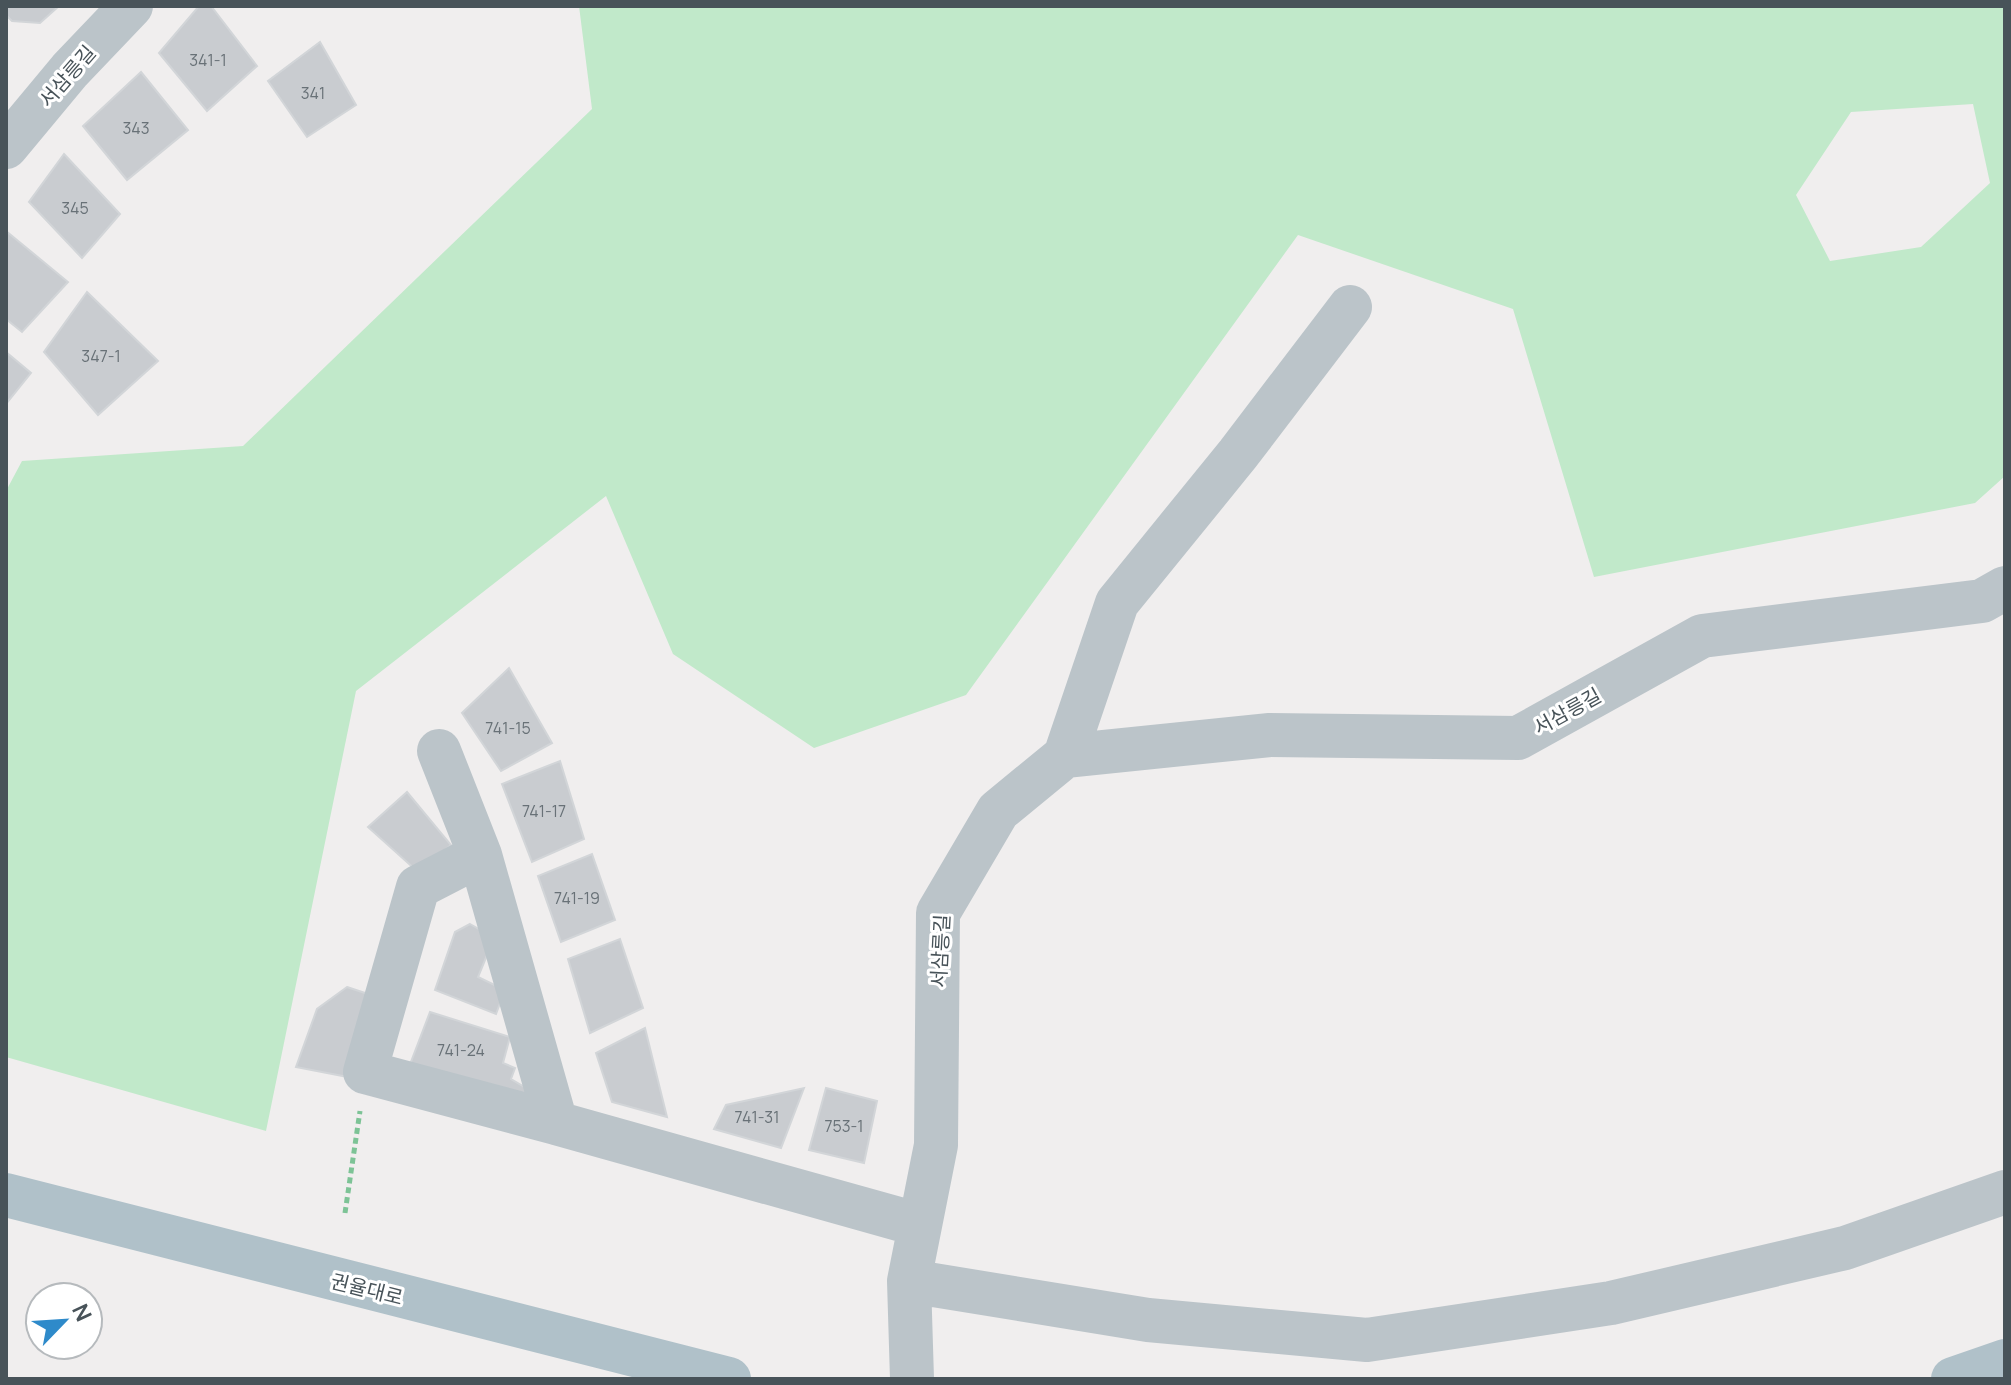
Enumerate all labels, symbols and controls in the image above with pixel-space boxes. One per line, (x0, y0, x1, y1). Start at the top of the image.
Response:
street label: 서삼릉길 (33, 39, 101, 113)
house number: 341-1 (189, 49, 227, 71)
house number: 341 (301, 82, 325, 104)
house number: 343 (122, 117, 150, 139)
house number: 345 (61, 197, 89, 219)
house number: 347-1 (81, 345, 121, 367)
street label: 서삼릉길 (1528, 681, 1606, 741)
house number: 741-15 (485, 717, 531, 739)
house number: 741-17 (522, 800, 566, 822)
house number: 741-19 (554, 887, 600, 909)
street label: 서삼릉길 (925, 914, 955, 988)
house number: 741-24 (437, 1039, 485, 1061)
house number: 741-31 (735, 1106, 779, 1128)
house number: 753-1 (824, 1115, 864, 1137)
street label: 권율대로 (328, 1267, 406, 1311)
north arrow (24, 1281, 104, 1361)
text: N (65, 1299, 99, 1326)

